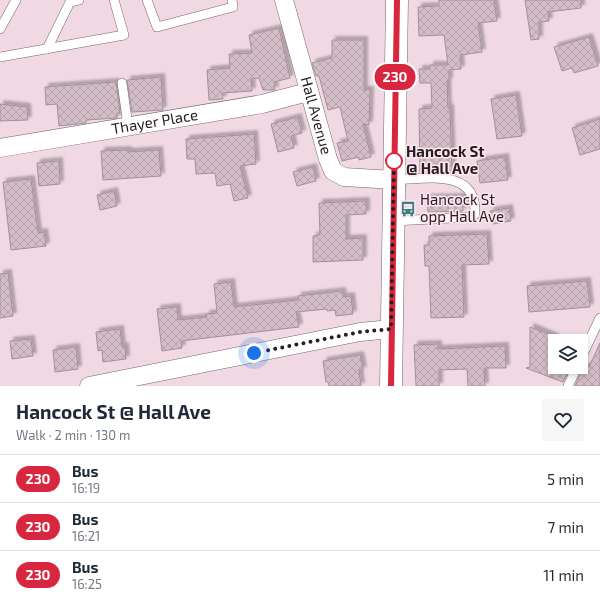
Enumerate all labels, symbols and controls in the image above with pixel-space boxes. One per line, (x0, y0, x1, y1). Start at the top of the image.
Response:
line badge: 230 (372, 64, 418, 90)
text: 230 (383, 68, 407, 85)
street label: Hall Avenue (298, 74, 336, 156)
street label: Thayer Place (110, 105, 199, 137)
place label: Hancock St @ Hall Ave (406, 142, 484, 177)
marker: Hancock St @ Hall Ave (385, 152, 403, 170)
place label: Hancock St opp Hall Ave (420, 190, 504, 225)
bus stop icon: Hancock St opp Hall Ave (399, 200, 417, 218)
map controls (548, 334, 588, 374)
button: layers (548, 334, 588, 374)
your location (244, 343, 264, 363)
button: heart (542, 399, 584, 441)
text: Hancock St @ Hall Ave (16, 400, 211, 423)
text: Walk · 2 min · 130 m (16, 427, 130, 443)
text: Bus (72, 462, 98, 480)
text: 230 (26, 470, 50, 487)
text: 5 min (547, 470, 584, 488)
text: 16:19 (72, 480, 100, 496)
text: Bus (72, 510, 98, 528)
text: 230 (26, 518, 50, 535)
text: 7 min (547, 518, 584, 536)
text: 16:21 (72, 528, 100, 544)
text: Bus (72, 558, 98, 576)
text: 230 (26, 566, 50, 583)
text: 11 min (543, 566, 584, 584)
text: 16:25 (72, 576, 102, 592)

